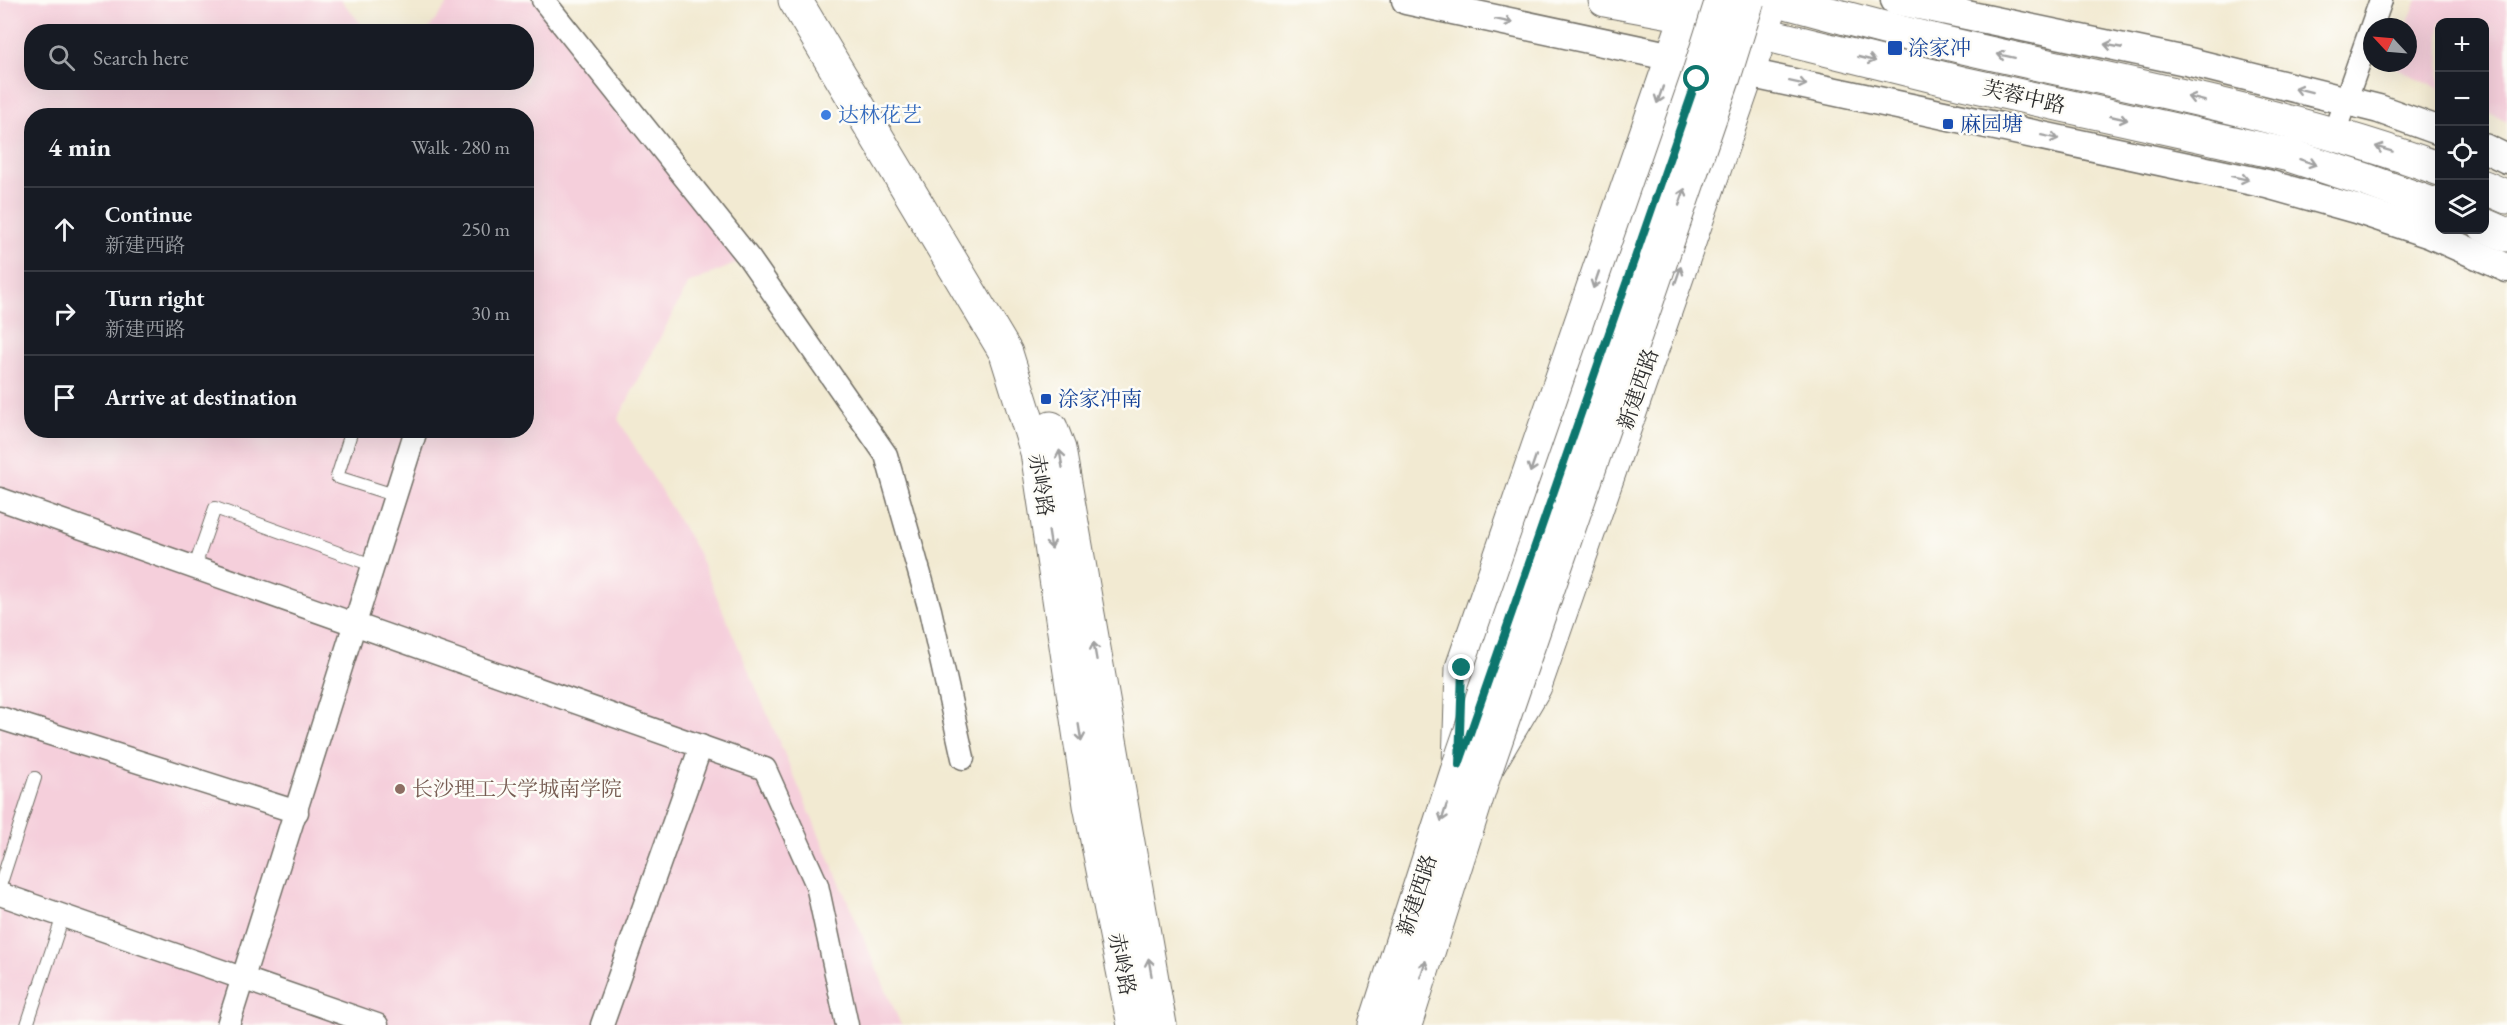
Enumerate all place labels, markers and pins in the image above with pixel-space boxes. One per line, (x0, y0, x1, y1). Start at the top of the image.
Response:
place label: 涂家冲 (1908, 34, 1971, 61)
marker: 涂家冲 (1886, 39, 1904, 57)
place label: 达林花艺 (838, 101, 922, 128)
marker: 达林花艺 (819, 108, 833, 122)
place label: 麻园塘 (1960, 110, 2023, 137)
marker: 麻园塘 (1941, 117, 1955, 131)
place label: 涂家冲南 (1058, 385, 1142, 412)
marker: 涂家冲南 (1039, 392, 1053, 406)
place label: 长沙理工大学城南学院 (412, 775, 622, 802)
marker: 长沙理工大学城南学院 (393, 782, 407, 796)

